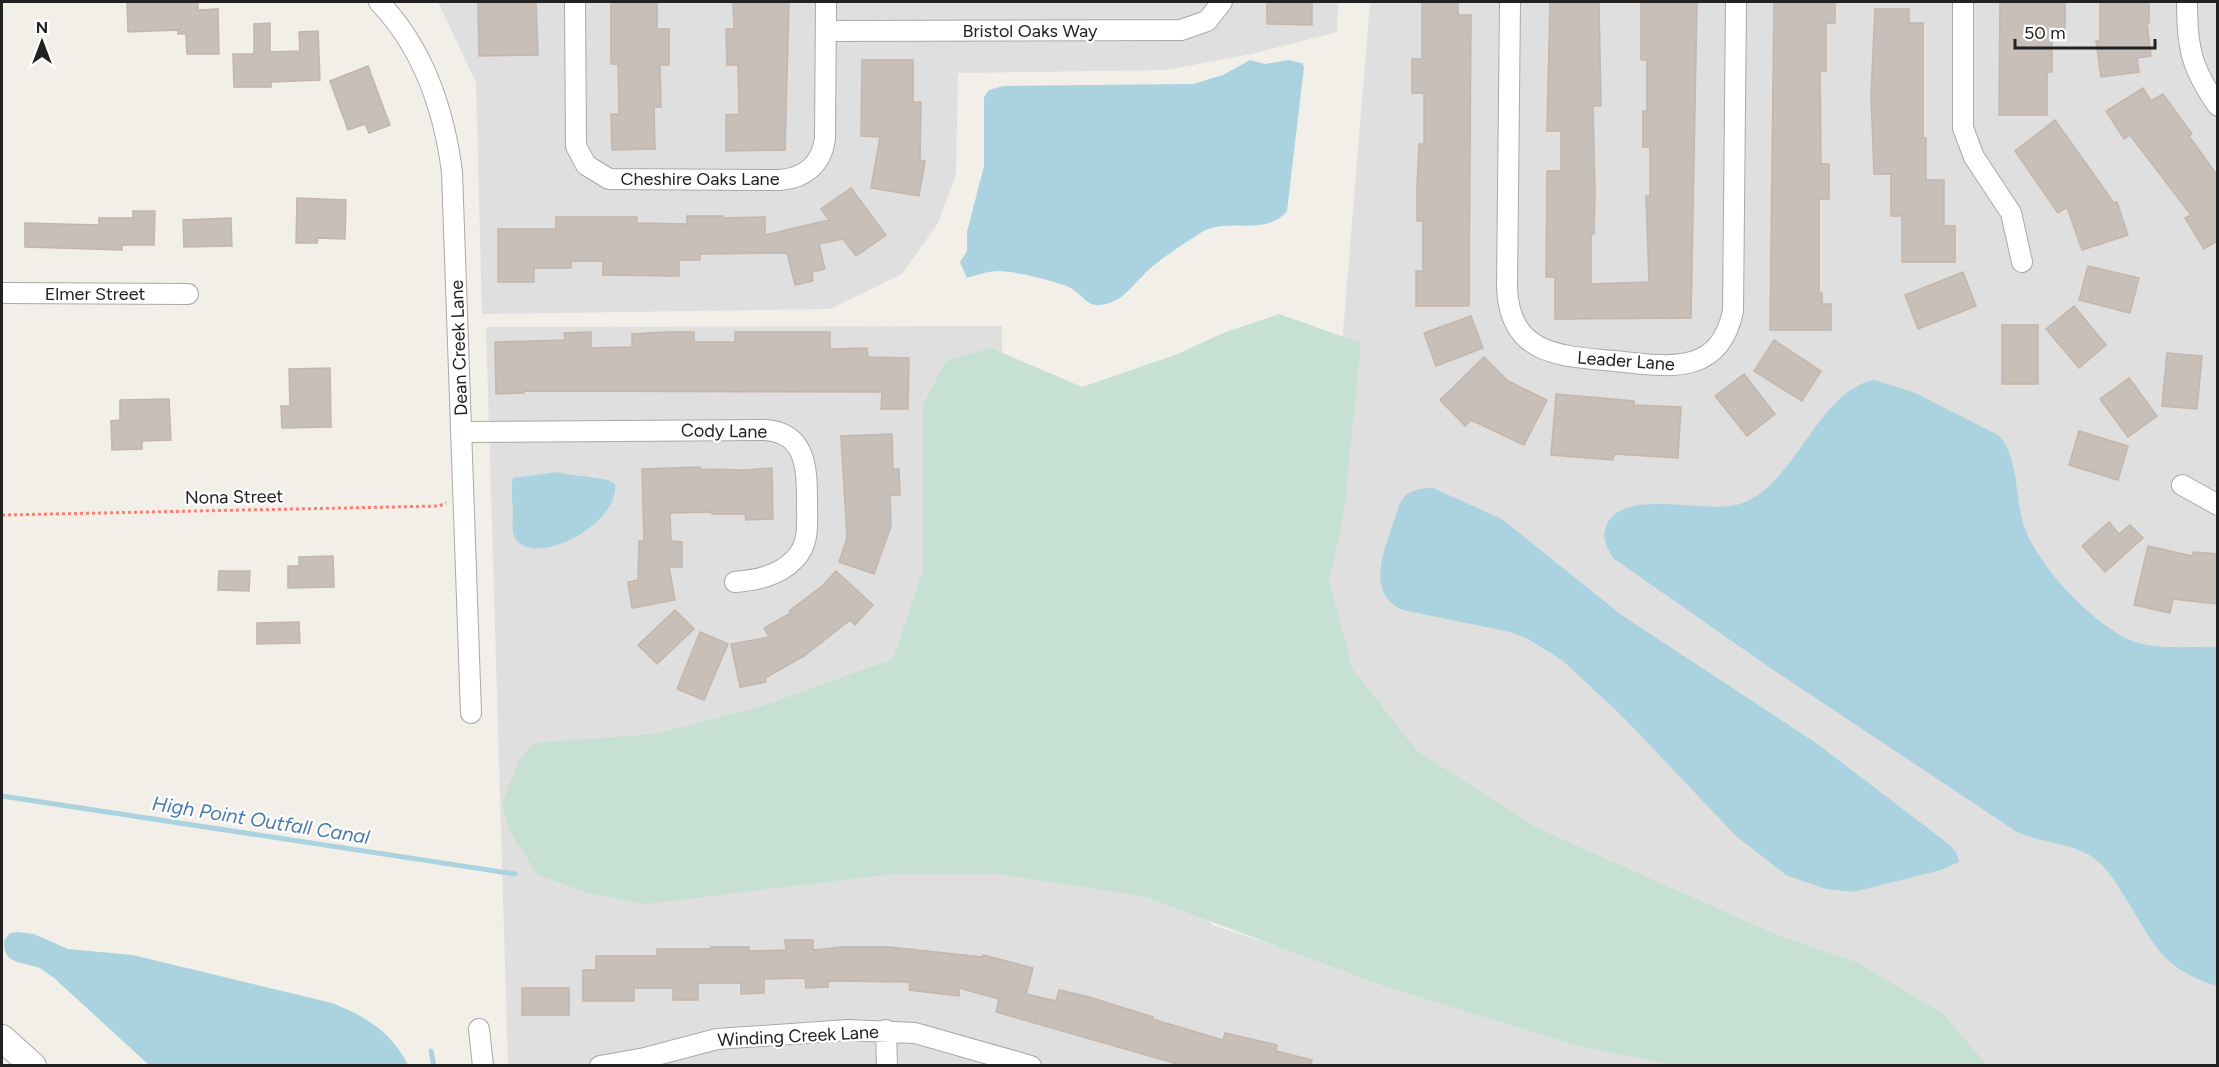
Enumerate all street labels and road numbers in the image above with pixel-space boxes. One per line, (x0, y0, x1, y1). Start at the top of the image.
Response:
street label: Bristol Oaks Way (962, 20, 1098, 42)
street label: Cheshire Oaks Lane (621, 168, 780, 190)
street label: Dean Creek Lane (446, 279, 472, 416)
street label: Elmer Street (45, 283, 146, 305)
street label: Leader Lane (1577, 347, 1676, 375)
street label: Cody Lane (681, 419, 768, 443)
street label: Nona Street (185, 485, 284, 509)
street label: Winding Creek Lane (717, 1021, 879, 1051)

